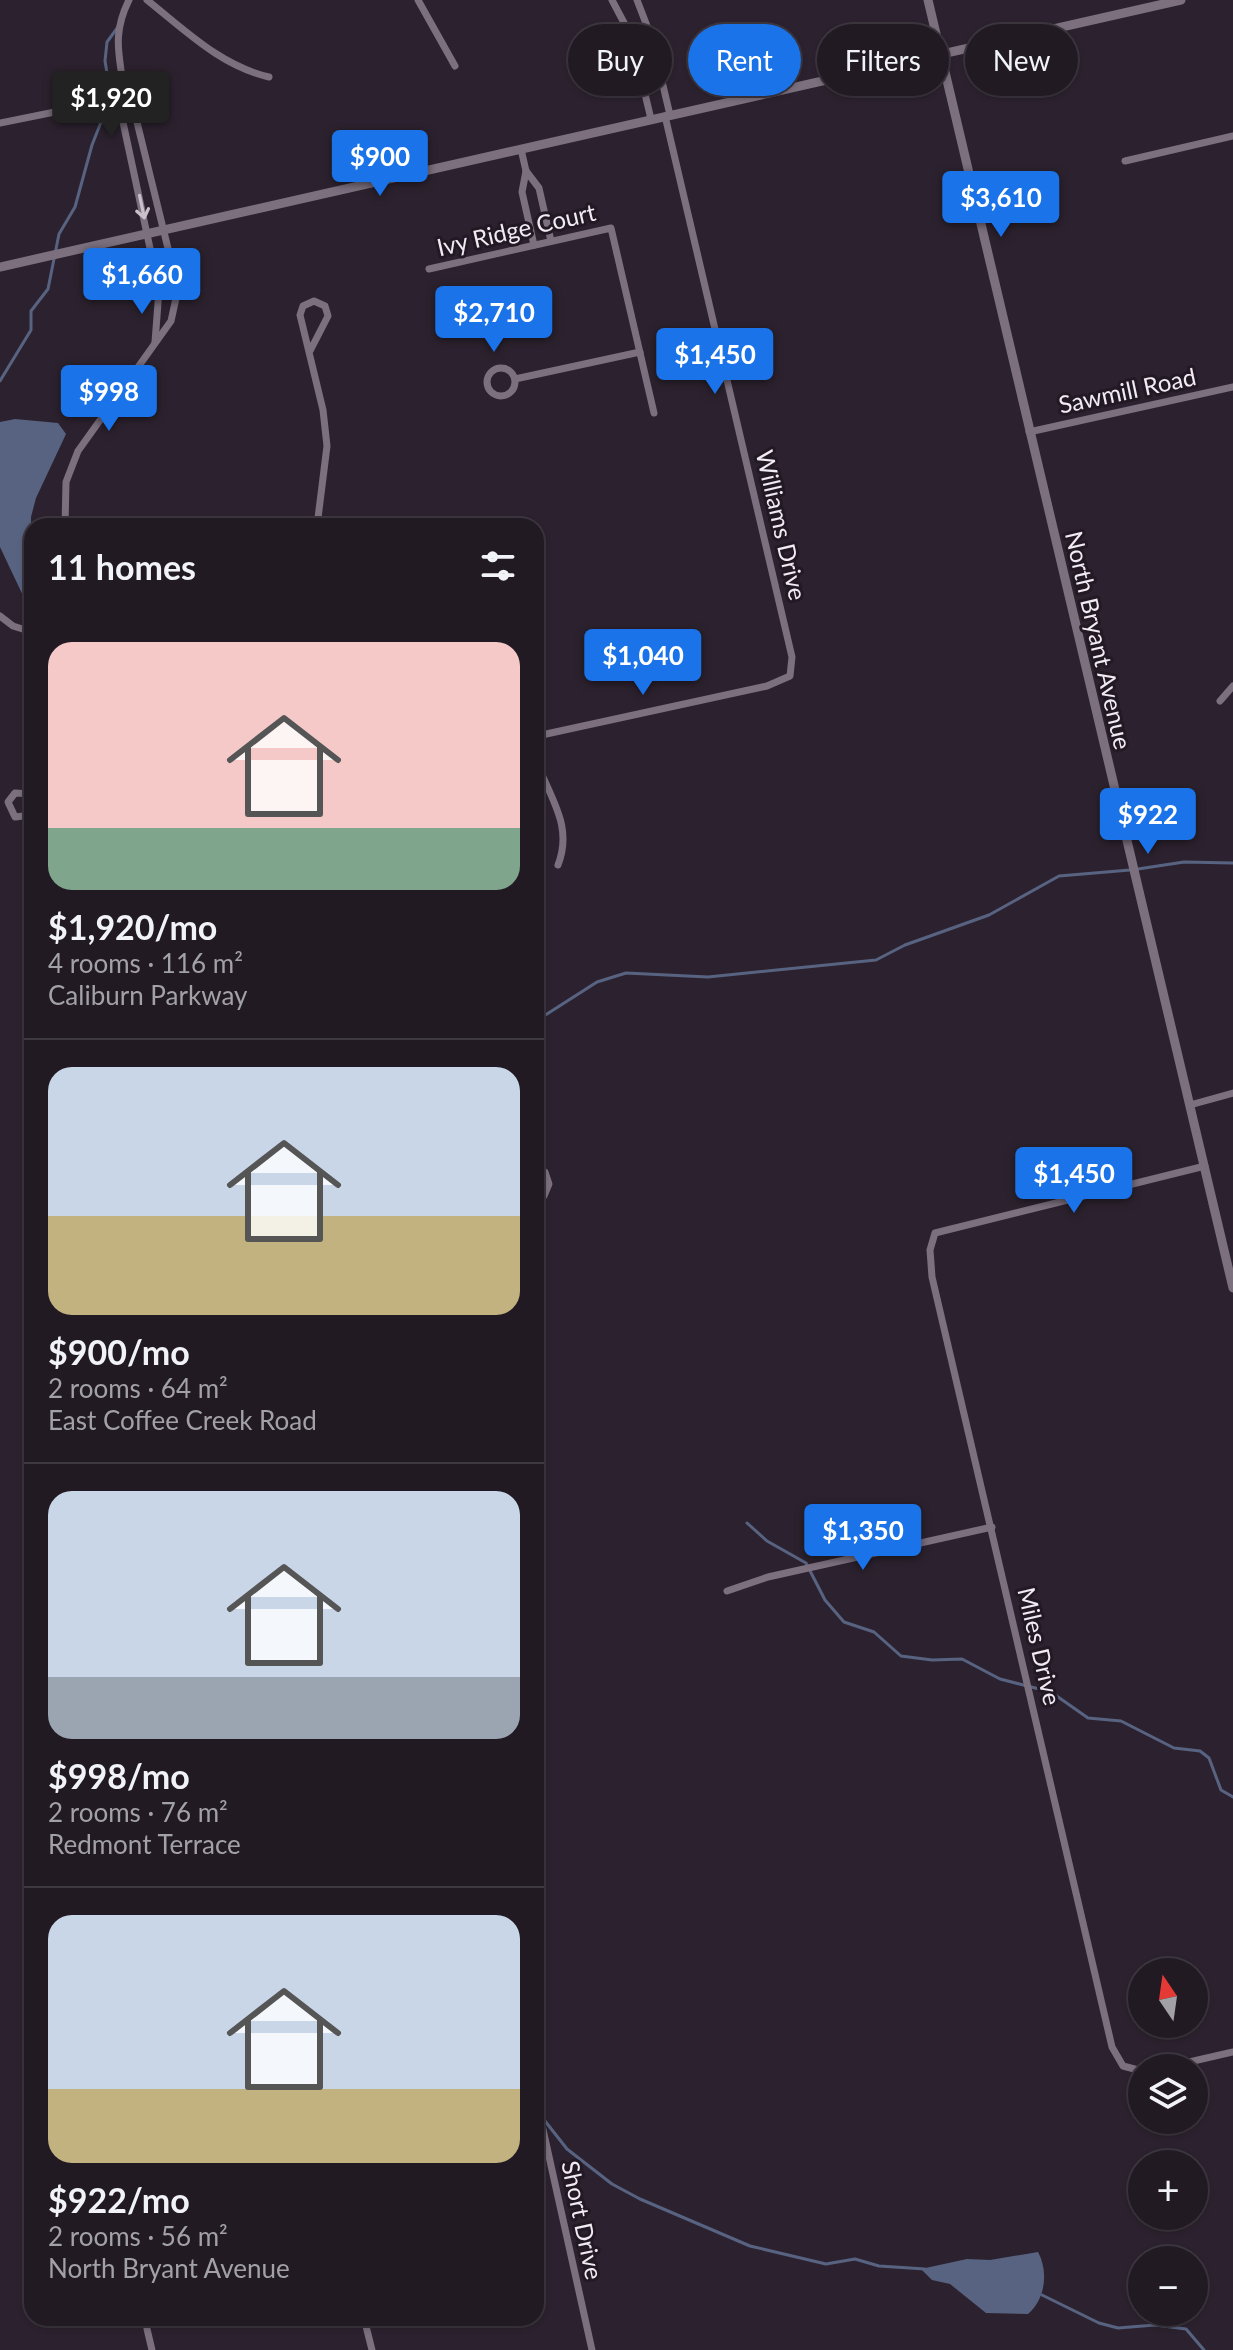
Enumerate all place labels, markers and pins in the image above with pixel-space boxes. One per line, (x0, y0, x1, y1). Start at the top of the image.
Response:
pin: $1,920 (46, 71, 176, 139)
pin: $900 (333, 130, 427, 198)
pin: $3,610 (936, 171, 1066, 239)
pin: $1,660 (77, 248, 207, 316)
pin: $2,710 (429, 286, 559, 354)
pin: $1,450 (650, 328, 780, 396)
pin: $998 (62, 365, 156, 433)
pin: $1,040 (578, 629, 708, 697)
pin: $922 (1101, 788, 1195, 856)
pin: $1,450 (1009, 1147, 1139, 1215)
pin: $1,350 (798, 1504, 928, 1572)

